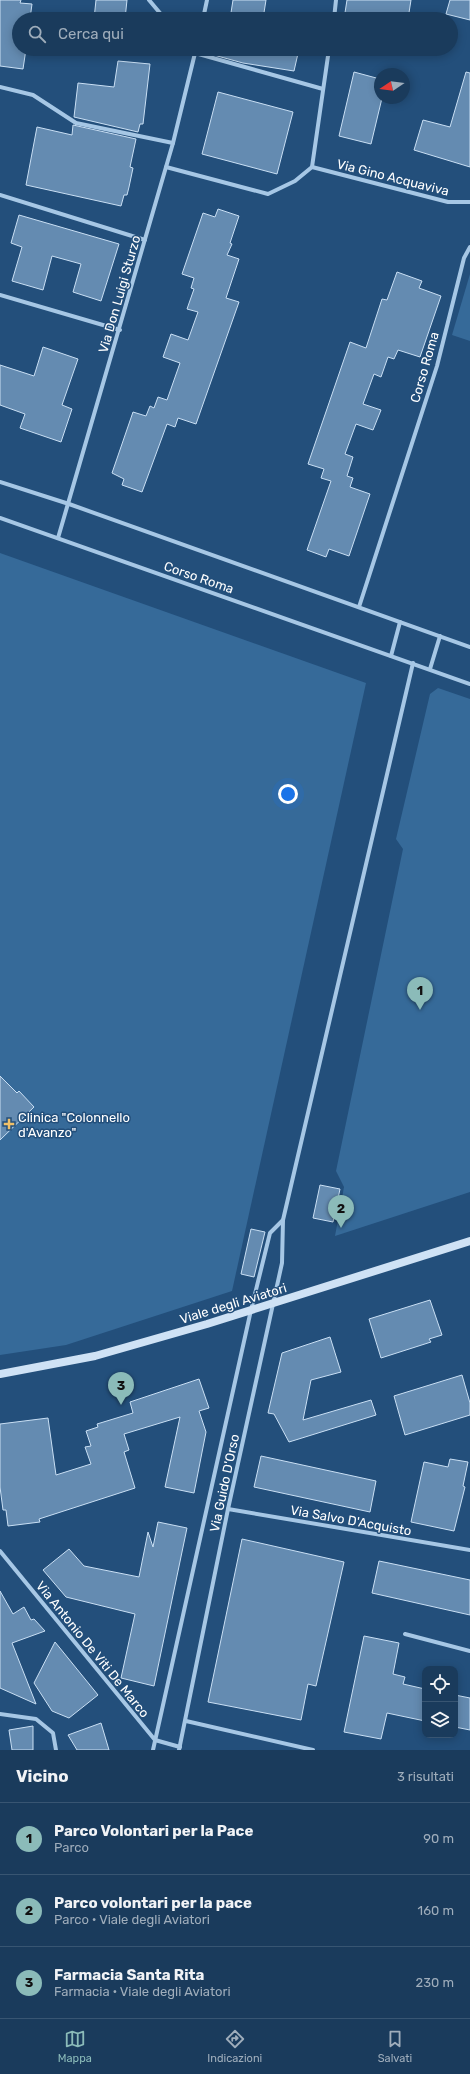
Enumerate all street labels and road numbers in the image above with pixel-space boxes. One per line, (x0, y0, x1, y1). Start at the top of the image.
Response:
street label: Via Gino Acquaviva (335, 156, 451, 199)
street label: Via Don Luigi Sturzo (96, 234, 144, 355)
street label: Corso Roma (407, 330, 442, 404)
street label: Corso Roma (162, 559, 236, 596)
street label: Viale degli Aviatori (178, 1280, 289, 1328)
street label: Via Guido D'Orso (207, 1433, 242, 1533)
street label: Via Salvo D'Acquisto (289, 1502, 413, 1539)
street label: Via Antonio De Viti De Marco (33, 1578, 152, 1720)

